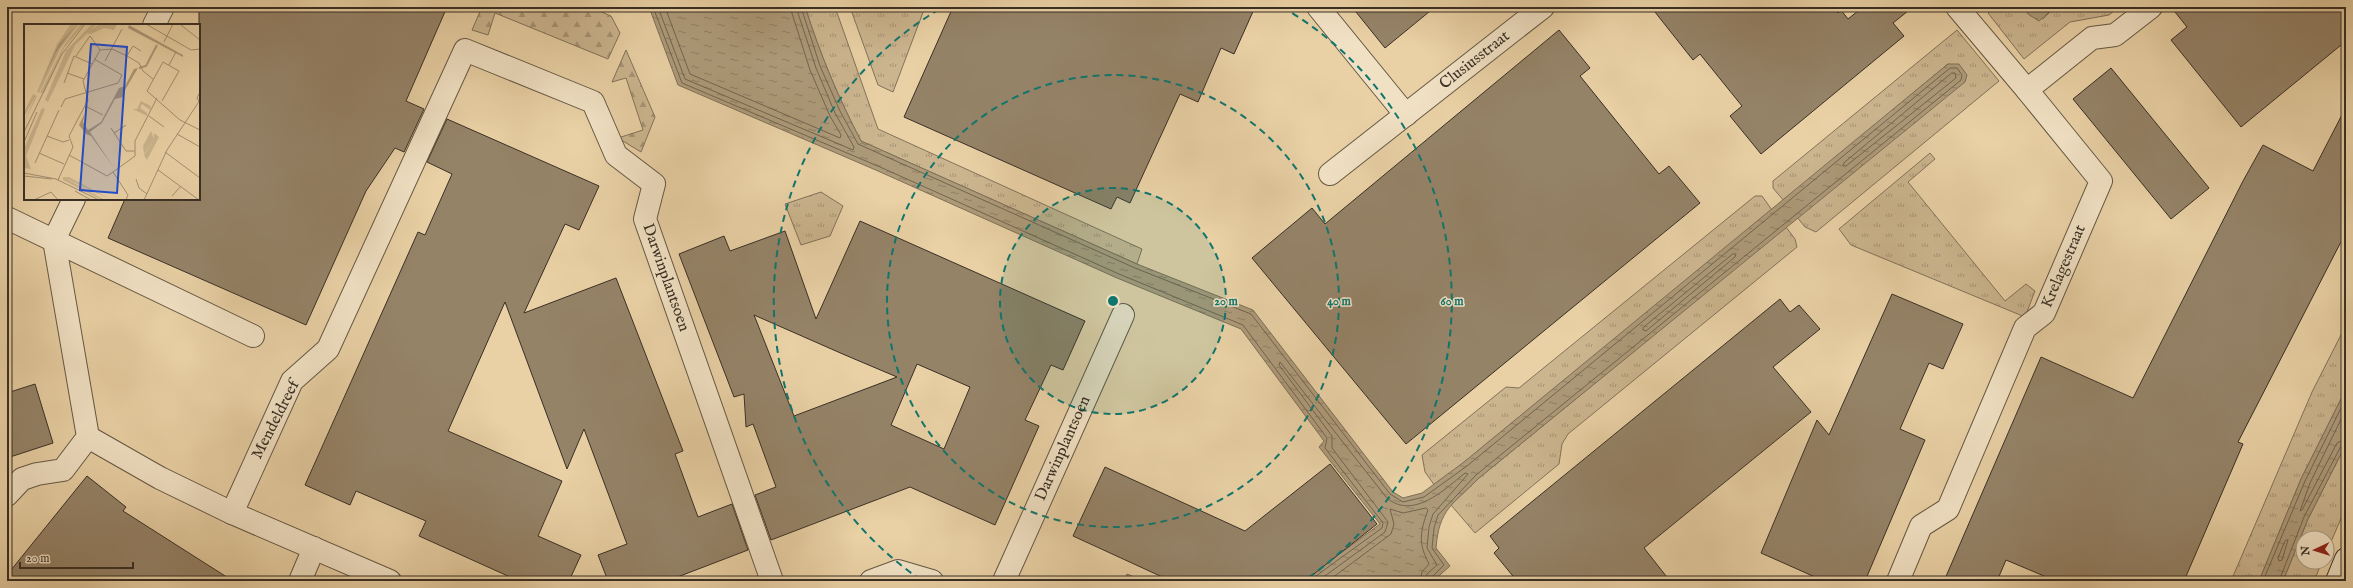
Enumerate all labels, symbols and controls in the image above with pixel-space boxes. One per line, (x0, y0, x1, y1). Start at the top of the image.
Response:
inset map (24, 24, 200, 200)
street label: Clusiusstraat (1436, 26, 1514, 94)
street label: Darwinplantsoen (637, 221, 694, 335)
street label: Krelagestraat (2037, 222, 2091, 311)
centre of rings (1106, 294, 1120, 308)
text: 20 m (1214, 294, 1238, 309)
text: 40 m (1327, 294, 1352, 309)
text: 60 m (1441, 294, 1464, 309)
street label: Mendeldreef (248, 374, 306, 463)
street label: Darwinplantsoen (1031, 393, 1096, 504)
north arrow (2295, 530, 2335, 570)
scale bar (20, 544, 133, 570)
text: N (2299, 545, 2313, 557)
text: 20 m (26, 551, 49, 566)

